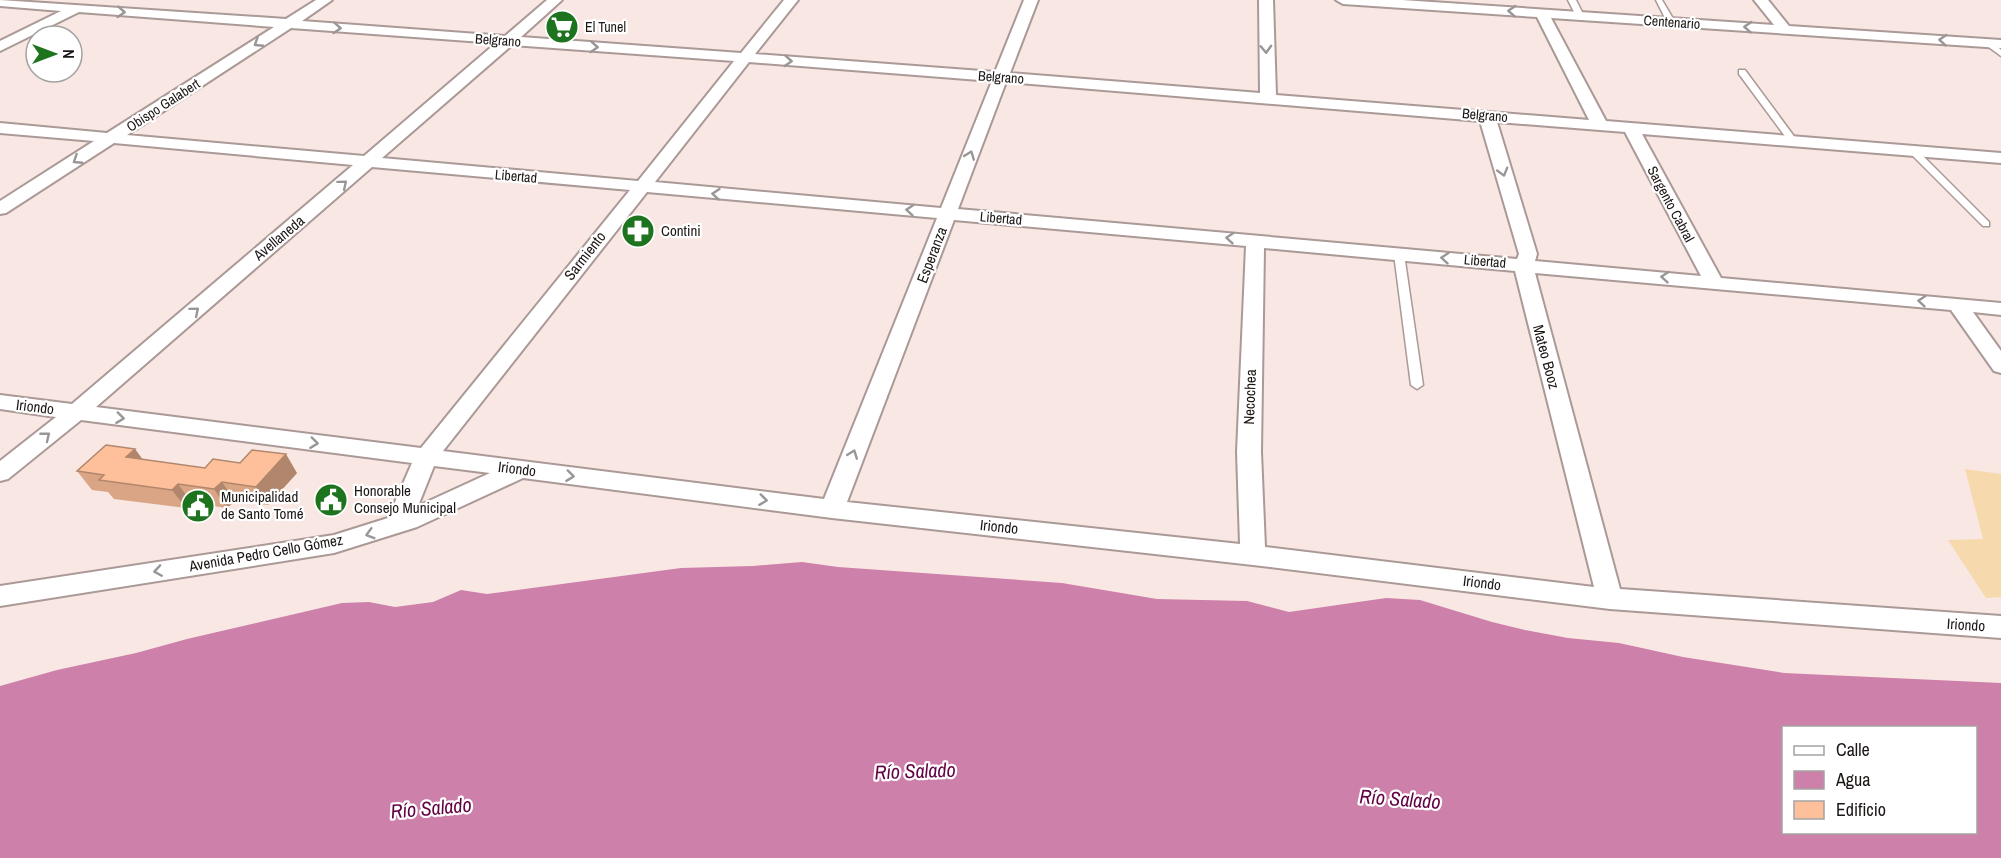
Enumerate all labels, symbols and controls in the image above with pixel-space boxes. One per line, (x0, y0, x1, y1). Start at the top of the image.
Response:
one-way arrow (117, 5, 126, 18)
one-way arrow (1507, 5, 1516, 18)
supermarket icon: El Tunel (544, 9, 580, 45)
street label: Centenario (1643, 11, 1701, 33)
place label: El Tunel (585, 18, 626, 36)
one-way arrow (332, 21, 341, 34)
one-way arrow (1744, 21, 1753, 34)
north arrow (24, 24, 84, 84)
street label: Belgrano (474, 29, 522, 51)
one-way arrow (1938, 34, 1947, 47)
one-way arrow (254, 36, 265, 47)
one-way arrow (589, 40, 598, 53)
one-way arrow (1260, 44, 1273, 53)
text: N (58, 49, 80, 59)
one-way arrow (784, 54, 793, 67)
street label: Belgrano (977, 66, 1025, 88)
street label: Obispo Galabert (123, 75, 203, 135)
street label: Belgrano (1461, 104, 1509, 126)
one-way arrow (963, 151, 976, 161)
one-way arrow (72, 153, 83, 164)
street label: Sargento Cabral (1643, 163, 1699, 245)
street label: Libertad (494, 165, 538, 187)
one-way arrow (1496, 167, 1509, 177)
one-way arrow (336, 180, 347, 191)
one-way arrow (711, 187, 720, 200)
one-way arrow (905, 204, 914, 217)
street label: Libertad (979, 207, 1023, 229)
street label: Avellaneda (248, 210, 309, 266)
pharmacy icon: Contini (620, 213, 656, 249)
place label: Contini (661, 220, 701, 241)
street label: Esperanza (911, 223, 952, 286)
street label: Sarmiento (559, 227, 610, 285)
one-way arrow (1225, 232, 1234, 245)
street label: Libertad (1463, 250, 1507, 272)
one-way arrow (1440, 252, 1449, 265)
one-way arrow (1660, 271, 1670, 284)
one-way arrow (1917, 295, 1926, 308)
one-way arrow (188, 307, 199, 318)
street label: Mateo Booz (1528, 322, 1565, 391)
street label: Necochea (1238, 369, 1261, 425)
street label: Iriondo (15, 394, 56, 419)
one-way arrow (116, 411, 125, 423)
one-way arrow (39, 433, 50, 444)
one-way arrow (309, 436, 318, 449)
one-way arrow (846, 450, 858, 461)
street label: Iriondo (497, 456, 538, 481)
one-way arrow (565, 469, 574, 481)
place label: Honorable Consejo Municipal (354, 480, 456, 518)
public building icon: Honorable Consejo Municipal (313, 482, 349, 518)
place label: Municipalidad de Santo Tomé (221, 486, 304, 524)
public building icon: Municipalidad de Santo Tomé (180, 488, 216, 524)
one-way arrow (759, 493, 768, 506)
street label: Iriondo (979, 514, 1019, 539)
one-way arrow (365, 527, 376, 539)
street label: Avenida Pedro Cello Gómez (186, 529, 344, 577)
one-way arrow (153, 565, 162, 577)
street label: Iriondo (1462, 570, 1503, 595)
street label: Iriondo (1946, 613, 1986, 636)
legend (1782, 726, 1977, 834)
text: Calle (1836, 737, 1870, 762)
water label: Río Salado (874, 756, 956, 785)
text: Agua (1835, 767, 1870, 792)
water label: Río Salado (1359, 782, 1441, 815)
water label: Río Salado (389, 791, 473, 824)
text: Edificio (1836, 797, 1886, 822)

